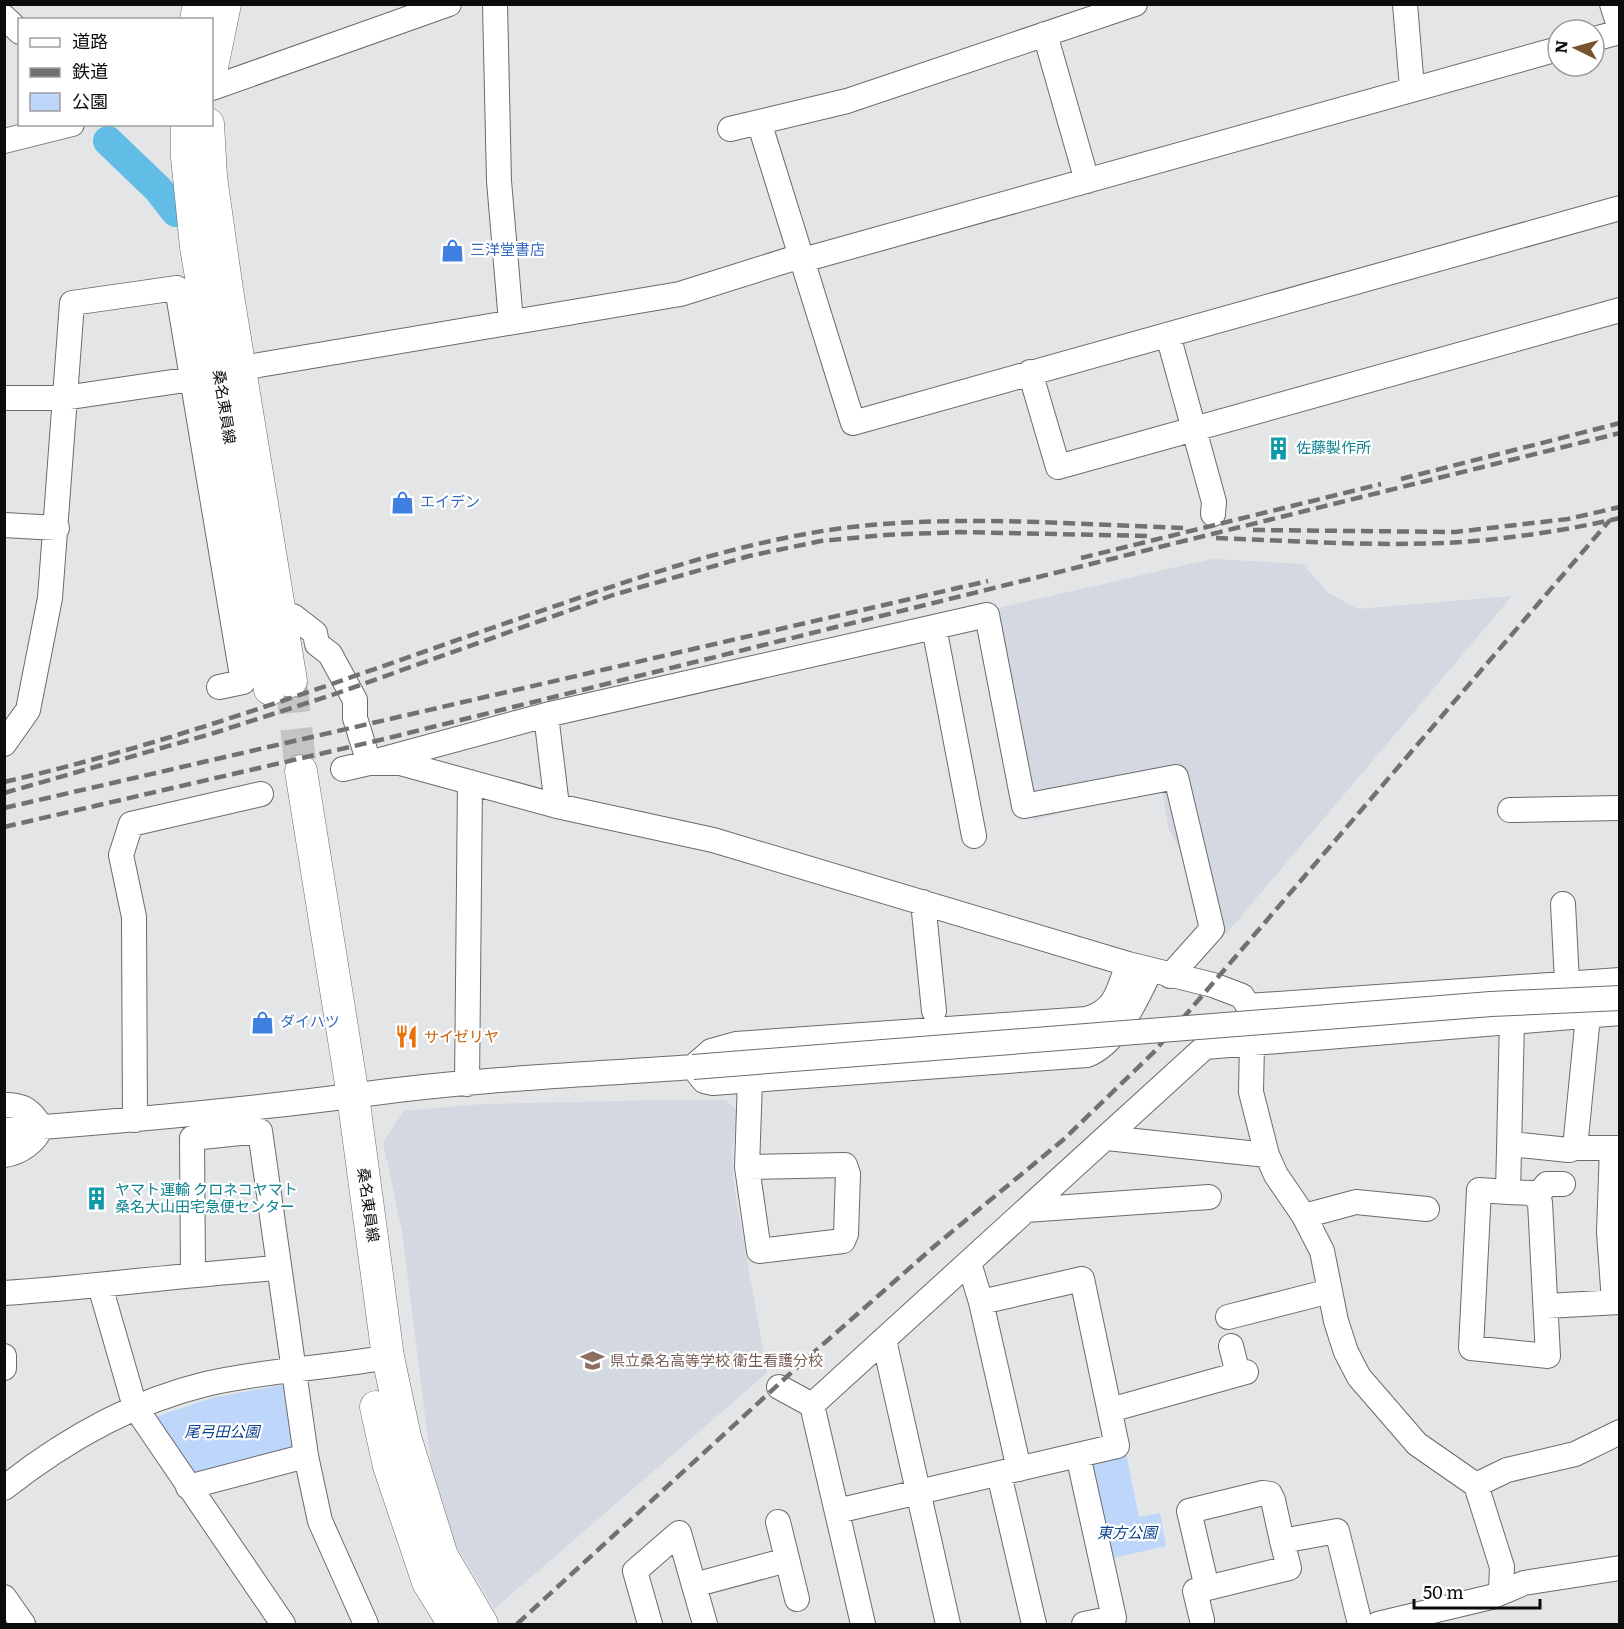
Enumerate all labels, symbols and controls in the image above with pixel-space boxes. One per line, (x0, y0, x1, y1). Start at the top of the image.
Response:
legend (18, 18, 213, 126)
north arrow (1546, 18, 1606, 78)
text: 道路 (72, 27, 108, 54)
text: N (1548, 39, 1573, 54)
text: 鉄道 (72, 57, 108, 84)
text: 公園 (72, 87, 108, 114)
shop icon: 三洋堂書店 (439, 237, 465, 263)
place label: 三洋堂書店 (470, 237, 545, 260)
street label: 桑名東員線 (208, 368, 243, 446)
building icon: 佐藤製作所 (1265, 435, 1291, 461)
place label: 佐藤製作所 (1296, 435, 1371, 458)
shop icon: エイデン (389, 489, 415, 515)
place label: エイデン (420, 489, 480, 512)
shop icon: ダイハツ (249, 1009, 275, 1035)
place label: ダイハツ (280, 1009, 340, 1032)
restaurant icon: サイゼリヤ (393, 1024, 419, 1050)
place label: サイゼリヤ (424, 1024, 499, 1047)
street label: 桑名東員線 (353, 1166, 386, 1244)
place label: ヤマト運輸 クロネコヤマト 桑名大山田宅急便センター (115, 1177, 298, 1217)
building icon: ヤマト運輸 クロネコヤマト 桑名大山田宅急便センター (84, 1186, 110, 1212)
school or university icon: 県立桑名高等学校 衛生看護分校 (579, 1348, 605, 1374)
place label: 県立桑名高等学校 衛生看護分校 (610, 1348, 823, 1371)
park label: 尾弓田公園 (184, 1419, 261, 1442)
park label: 東方公園 (1097, 1520, 1159, 1543)
scale bar (1414, 1572, 1540, 1610)
text: 50 m (1423, 1578, 1464, 1605)

